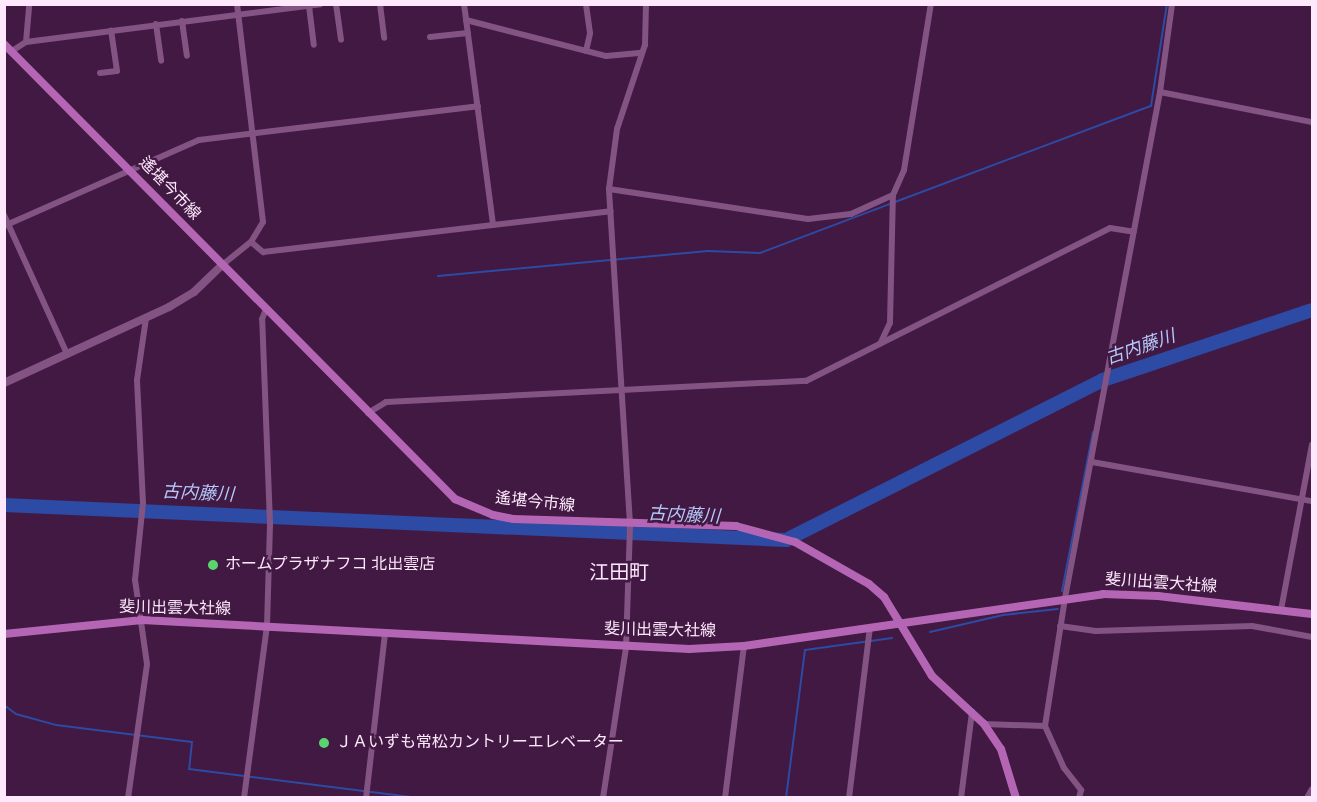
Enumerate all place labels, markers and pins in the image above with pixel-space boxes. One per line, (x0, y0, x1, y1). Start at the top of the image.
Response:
place label: ホームプラザナフコ 北出雲店 (225, 555, 437, 575)
marker: ホームプラザナフコ 北出雲店 (206, 558, 220, 572)
place label: ＪＡいずも常松カントリーエレベーター (336, 733, 624, 753)
marker: ＪＡいずも常松カントリーエレベーター (317, 736, 331, 750)

